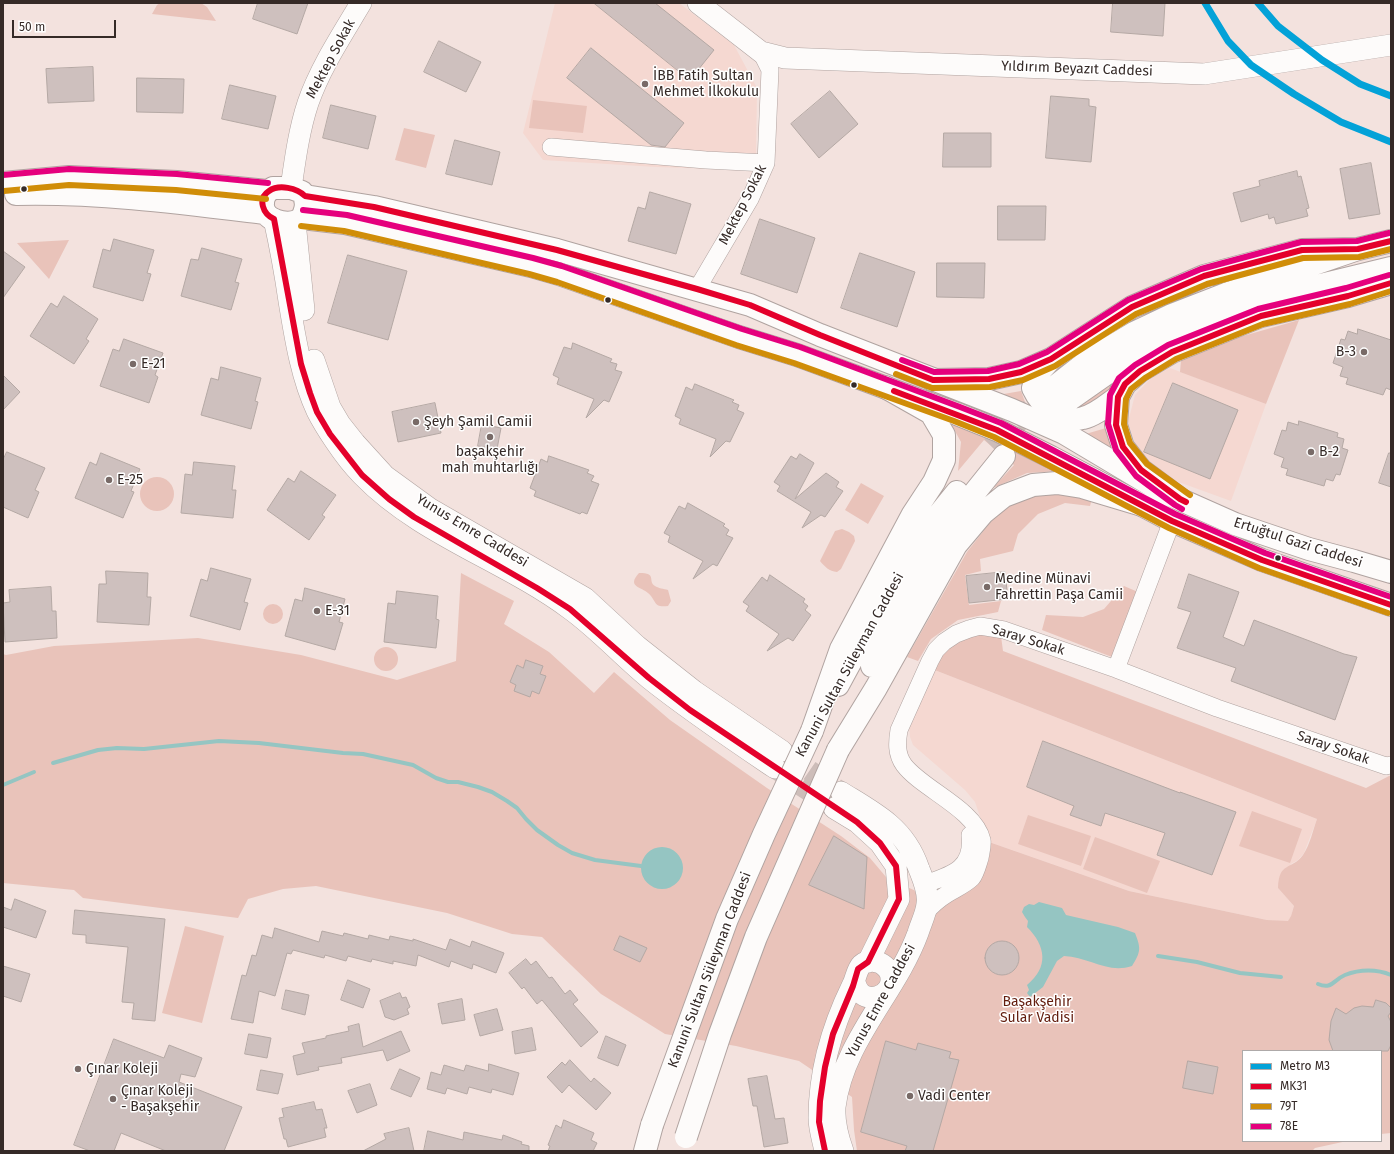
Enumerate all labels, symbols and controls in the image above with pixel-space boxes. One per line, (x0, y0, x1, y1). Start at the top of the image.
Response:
scale bar (14, 12, 118, 38)
street label: Mektep Sokak (303, 16, 359, 102)
text: 50 m (19, 20, 45, 34)
street label: Yıldırım Beyazıt Caddesi (1001, 58, 1153, 80)
place label: İBB Fatih Sultan Mehmet İlkokulu (653, 68, 759, 100)
marker: İBB Fatih Sultan Mehmet İlkokulu (640, 79, 650, 89)
street label: Mektep Sokak (716, 162, 770, 248)
unlabelled marker (19, 184, 29, 194)
unlabelled marker (603, 295, 613, 305)
place label: B-3 (1336, 344, 1356, 360)
marker: B-3 (1359, 347, 1369, 357)
place label: E-21 (141, 356, 166, 372)
marker: E-21 (128, 359, 138, 369)
unlabelled marker (849, 380, 859, 390)
place label: Şeyh Şamil Camii (424, 414, 532, 430)
marker: Şeyh Şamil Camii (411, 417, 421, 427)
marker: başakşehir mah muhtarlığı (485, 432, 495, 442)
place label: başakşehir mah muhtarlığı (441, 444, 539, 476)
place label: B-2 (1319, 444, 1339, 460)
marker: B-2 (1306, 447, 1316, 457)
place label: E-25 (117, 472, 143, 488)
marker: E-25 (104, 475, 114, 485)
street label: Yunus Emre Caddesi (413, 491, 531, 571)
street label: Ertuğtul Gazi Caddesi (1231, 514, 1365, 572)
unlabelled marker (1273, 553, 1283, 563)
street label: Kanuni Sultan Süleyman Caddesi (792, 570, 908, 760)
place label: Medine Münavi Fahrettin Paşa Camii (995, 571, 1123, 604)
marker: Medine Münavi Fahrettin Paşa Camii (982, 582, 992, 592)
place label: E-31 (325, 603, 350, 619)
marker: E-31 (312, 606, 322, 616)
street label: Saray Sokak (989, 621, 1067, 659)
street label: Saray Sokak (1294, 728, 1372, 768)
street label: Kanuni Sultan Süleyman Caddesi (665, 870, 755, 1070)
street label: Yunus Emre Caddesi (843, 941, 919, 1061)
park label: Başakşehir Sular Vadisi (1000, 994, 1074, 1026)
legend (1242, 1050, 1382, 1142)
text: Metro M3 (1280, 1059, 1330, 1073)
place label: Çınar Koleji (86, 1061, 158, 1077)
marker: Çınar Koleji (73, 1064, 83, 1074)
text: MK31 (1280, 1079, 1307, 1093)
place label: Çınar Koleji - Başakşehir (121, 1083, 199, 1116)
place label: Vadi Center (918, 1088, 990, 1104)
marker: Vadi Center (905, 1091, 915, 1101)
marker: Çınar Koleji - Başakşehir (108, 1094, 118, 1104)
text: 79T (1280, 1099, 1297, 1113)
text: 78E (1280, 1119, 1298, 1133)

